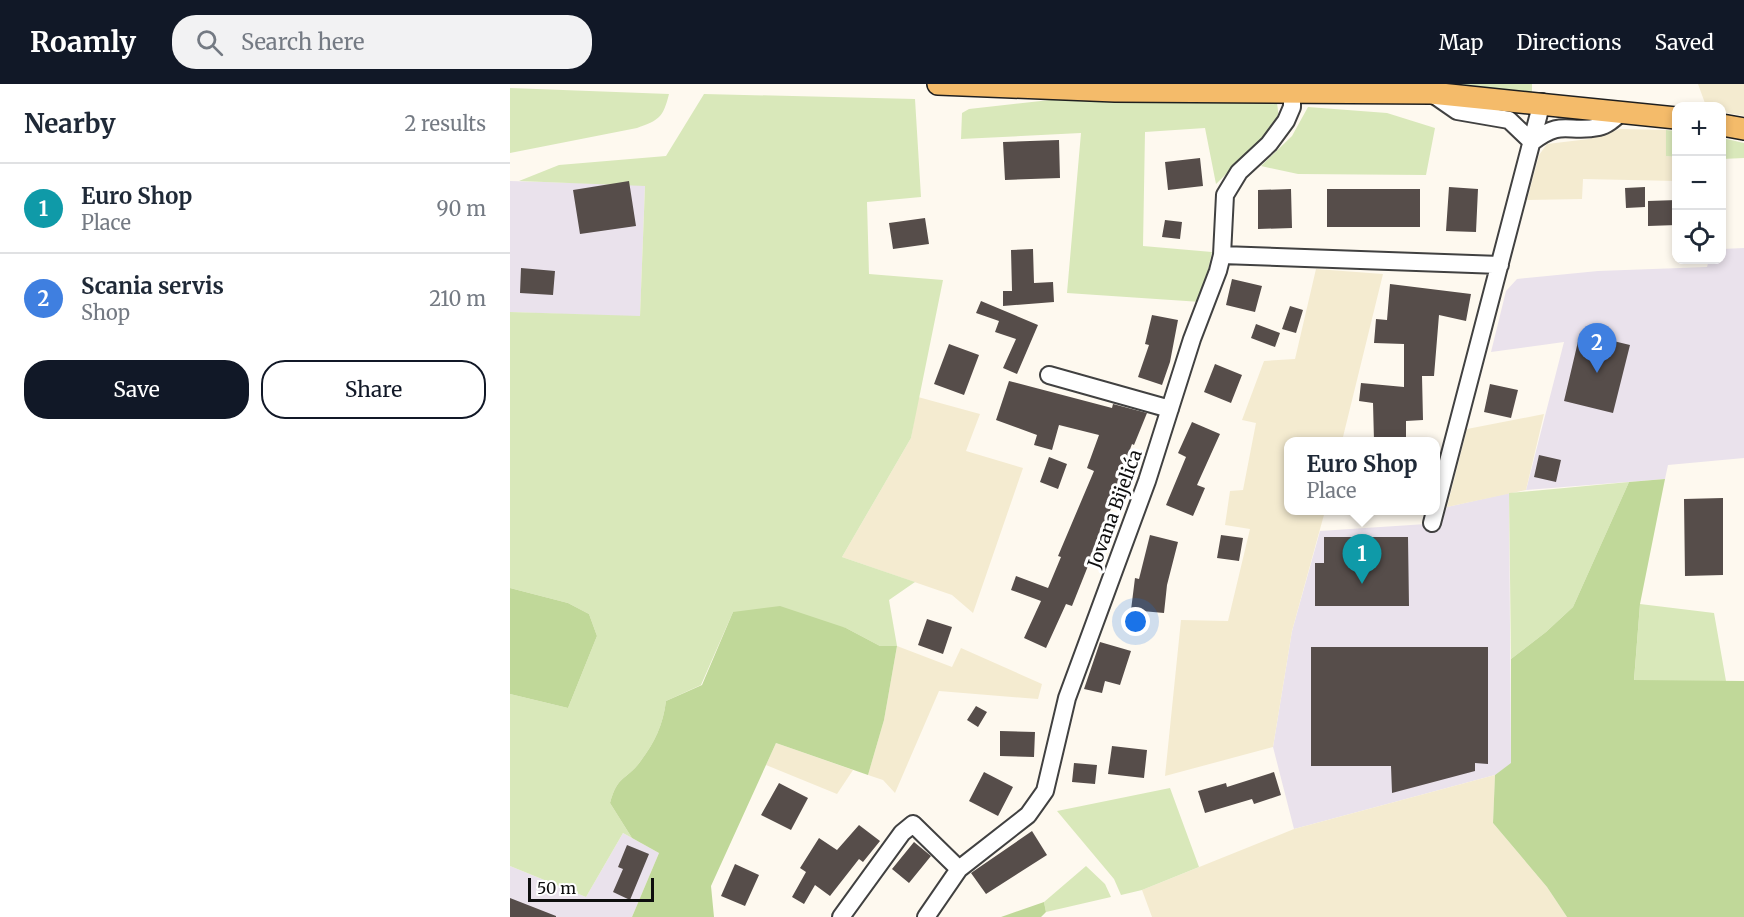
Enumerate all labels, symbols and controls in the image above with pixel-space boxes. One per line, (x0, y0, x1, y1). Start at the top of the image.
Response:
search box (172, 15, 592, 69)
text: Roamly (30, 24, 136, 60)
icon: search (193, 26, 226, 59)
text: Search here (241, 28, 364, 56)
text: Map (1439, 29, 1483, 56)
text: Directions (1516, 29, 1621, 56)
text: Saved (1654, 29, 1714, 56)
map controls (1672, 102, 1726, 264)
button: + (1672, 102, 1726, 156)
text: Nearby (24, 107, 116, 140)
text: 2 results (404, 111, 486, 136)
button: − (1672, 156, 1726, 210)
text: Euro Shop (81, 182, 192, 210)
text: 1 (39, 196, 48, 221)
text: 90 m (436, 196, 486, 221)
text: Place (81, 210, 131, 235)
button: locate (1672, 210, 1726, 264)
text: Scania servis (81, 272, 224, 300)
text: 2 (38, 286, 49, 311)
text: 210 m (429, 286, 486, 311)
text: Shop (81, 300, 130, 325)
pin: 2 (1578, 324, 1616, 373)
button: Save (24, 360, 249, 419)
button: Share (261, 360, 486, 419)
popup (1284, 437, 1440, 515)
street label: Jovana Bijelića (1082, 446, 1147, 572)
text: Euro Shop (1306, 450, 1418, 478)
text: Place (1306, 478, 1356, 503)
pin: 1 (1342, 534, 1382, 584)
your location (1121, 607, 1150, 636)
scale bar (528, 875, 654, 902)
text: 50 m (537, 878, 576, 898)

